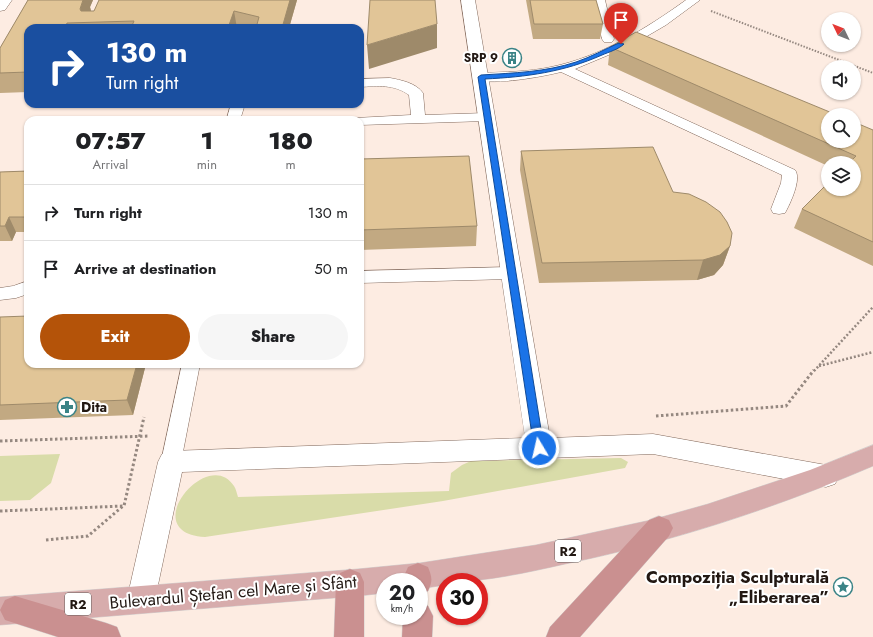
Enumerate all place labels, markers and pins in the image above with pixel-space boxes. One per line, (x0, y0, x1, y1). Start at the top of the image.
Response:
pin (604, 3, 638, 44)
building icon: SRP 9 (501, 47, 523, 69)
place label: SRP 9 (464, 49, 498, 67)
pharmacy icon: Dita (56, 396, 78, 418)
place label: Dita (81, 397, 107, 417)
place label: Compoziția Sculpturală „Eliberarea” (646, 565, 829, 609)
place icon: Compoziția Sculpturală „Eliberarea” (832, 576, 854, 598)

